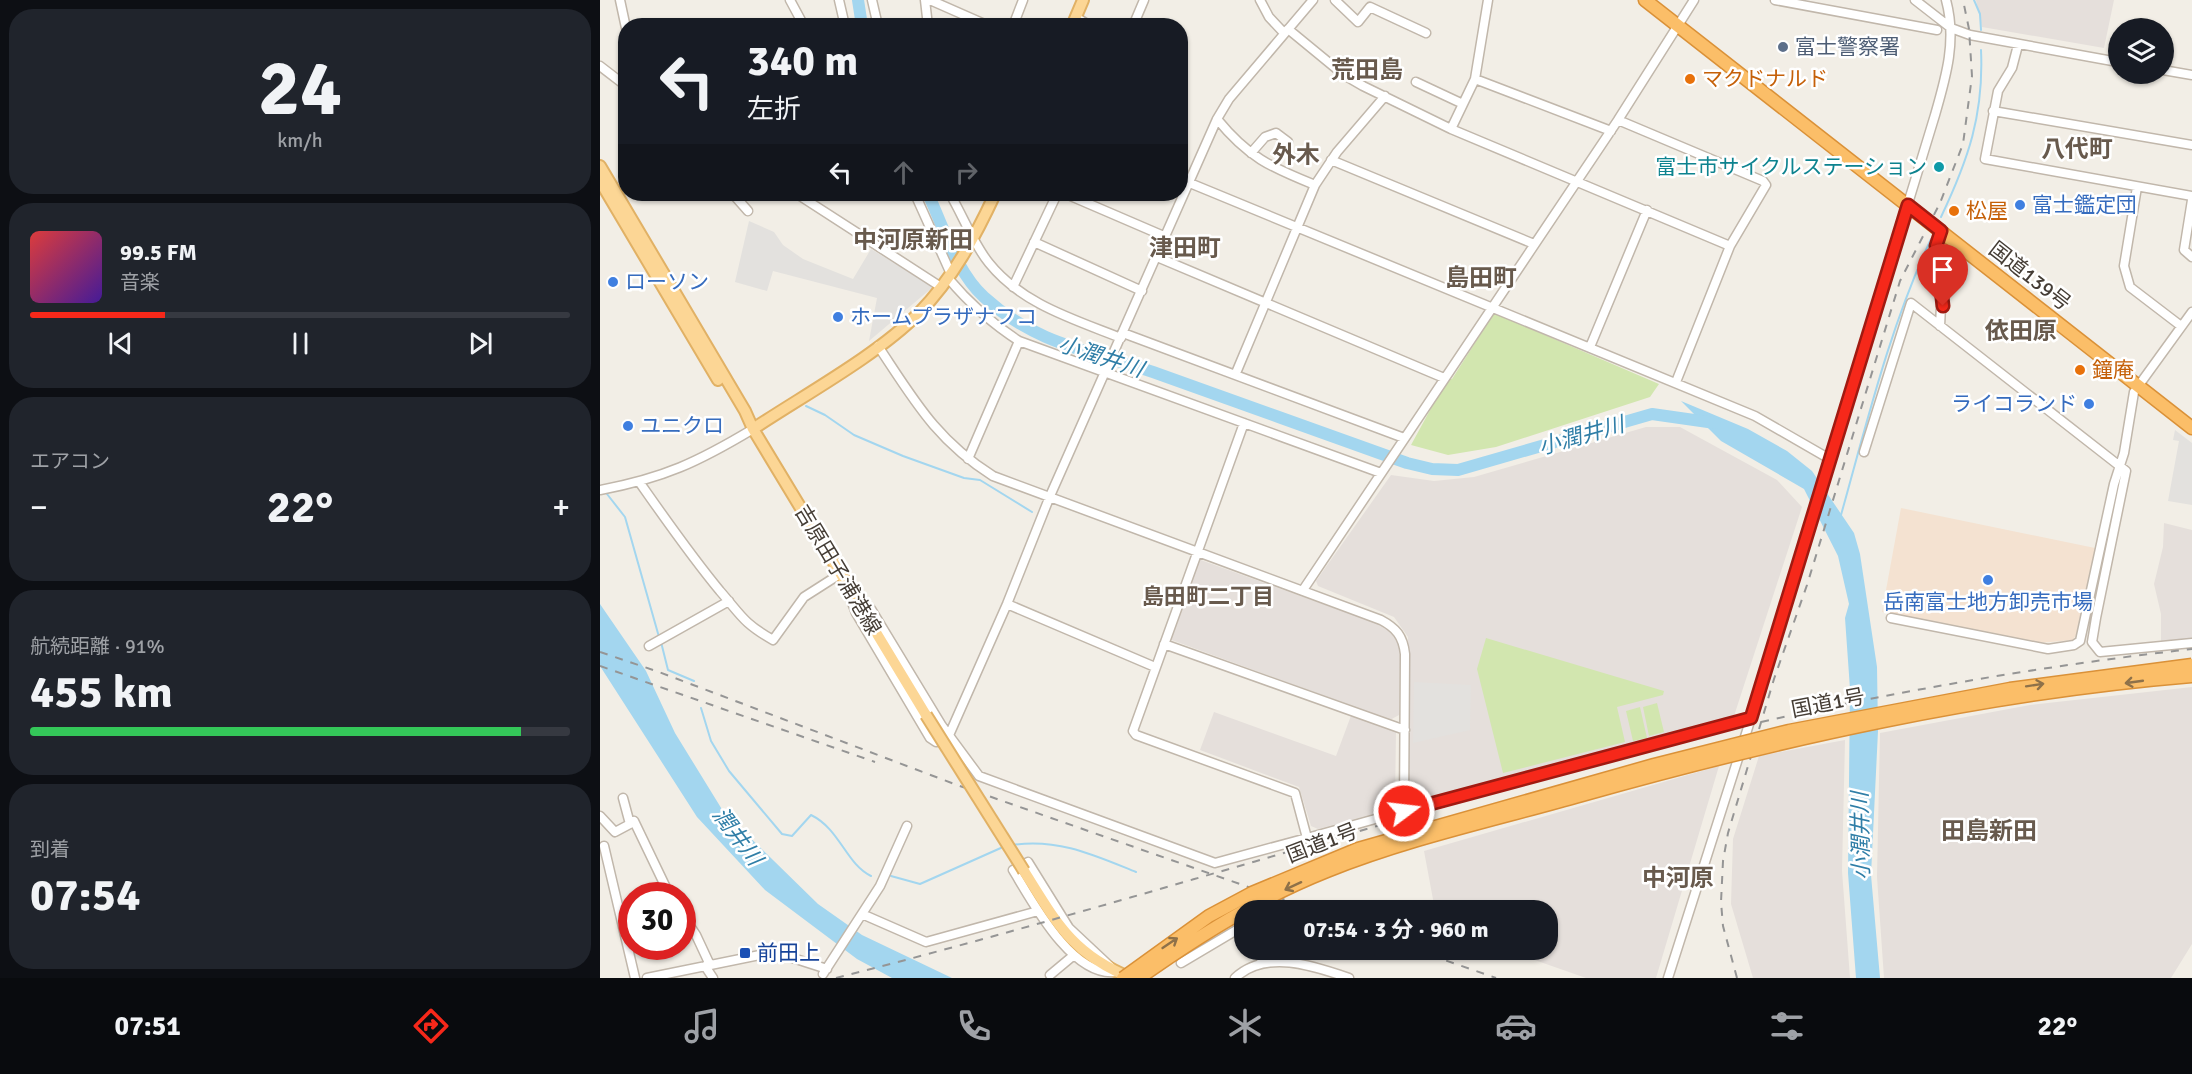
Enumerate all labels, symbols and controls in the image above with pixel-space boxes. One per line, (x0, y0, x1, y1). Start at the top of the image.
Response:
map controls (2108, 18, 2174, 84)
button: layers (2108, 18, 2174, 84)
place label: 富士警察署 (1795, 34, 1900, 60)
text: 340 m (747, 36, 858, 87)
marker: 富士警察署 (1776, 40, 1790, 54)
text: 24 (258, 41, 342, 137)
icon: left (648, 42, 726, 120)
district label: 荒田島 (1331, 55, 1403, 85)
place label: マクドナルド (1702, 66, 1828, 92)
marker: マクドナルド (1683, 72, 1697, 86)
text: 左折 (747, 93, 801, 126)
text: km/h (277, 128, 323, 153)
district label: 八代町 (2041, 134, 2113, 164)
district label: 外木 (1272, 140, 1320, 170)
place label: 富士市サイクルステーション (1655, 154, 1927, 180)
icon: left (824, 156, 857, 189)
icon: ahead (887, 156, 920, 189)
icon: right (950, 156, 983, 189)
marker: 富士市サイクルステーション (1932, 160, 1946, 174)
place label: 富士鑑定団 (2032, 192, 2137, 218)
place label: 松屋 (1966, 198, 2008, 224)
marker: 富士鑑定団 (2013, 198, 2027, 212)
marker: 松屋 (1947, 204, 1961, 218)
district label: 中河原新田 (853, 225, 973, 255)
district label: 津田町 (1149, 233, 1221, 263)
street label: 国道139号 (1984, 236, 2076, 316)
text: 99.5 FM (120, 239, 197, 266)
pin (1917, 244, 1968, 306)
icon: arrive (1926, 253, 1959, 286)
district label: 島田町 (1445, 263, 1517, 293)
place label: ローソン (625, 269, 709, 295)
text: 音楽 (120, 270, 160, 295)
marker: ローソン (606, 275, 620, 289)
place label: ホームプラザナフコ (850, 304, 1037, 330)
marker: ホームプラザナフコ (831, 310, 845, 324)
district label: 依田原 (1985, 316, 2057, 346)
icon: previous (104, 327, 137, 360)
icon: pause (284, 327, 317, 360)
icon: next (464, 327, 497, 360)
water label: 小潤井川 (1055, 330, 1149, 384)
place label: 鐘庵 (2092, 357, 2134, 383)
marker: 鐘庵 (2073, 363, 2087, 377)
place label: ライコランド (1951, 391, 2077, 417)
marker: ライコランド (2082, 397, 2096, 411)
water label: 小潤井川 (1535, 410, 1629, 461)
place label: ユニクロ (640, 413, 724, 439)
marker: ユニクロ (621, 419, 635, 433)
text: エアコン (30, 449, 110, 474)
text: 22° (267, 480, 333, 535)
text: − (30, 487, 48, 528)
text: + (552, 487, 570, 528)
street label: 吉原田子浦港線 (789, 500, 887, 640)
marker: 岳南富士地方卸売市場 (1981, 573, 1995, 587)
district label: 島田町二丁目 (1142, 583, 1274, 610)
place label: 岳南富士地方卸売市場 (1883, 589, 2093, 615)
text: 航続距離 · 91% (30, 634, 165, 659)
text: 455 km (30, 665, 173, 720)
one-way arrow (2124, 677, 2144, 688)
one-way arrow (2025, 679, 2045, 690)
street label: 国道1号 (1789, 683, 1867, 723)
position arrow (1372, 779, 1436, 843)
water label: 小潤井川 (1846, 790, 1875, 880)
water label: 潤井川 (707, 802, 769, 872)
district label: 田島新田 (1941, 816, 2037, 846)
street label: 国道1号 (1283, 818, 1361, 868)
text: 到着 (30, 837, 70, 862)
district label: 中河原 (1642, 863, 1714, 893)
text: 07:54 (30, 868, 140, 923)
one-way arrow (1285, 880, 1303, 892)
speed limit sign: 30 (618, 882, 696, 960)
text: 07:54 · 3 分 · 960 m (1304, 916, 1488, 943)
one-way arrow (1161, 937, 1177, 949)
place label: 前田上 (757, 940, 820, 966)
marker: 前田上 (738, 946, 752, 960)
icon: directions (410, 1005, 452, 1047)
icon: music (681, 1005, 723, 1047)
icon: phone (953, 1005, 995, 1047)
icon: climate (1224, 1005, 1266, 1047)
icon: car (1495, 1005, 1537, 1047)
icon: filters (1766, 1005, 1808, 1047)
text: 07:51 (115, 1010, 181, 1043)
text: 22° (2037, 1010, 2077, 1043)

